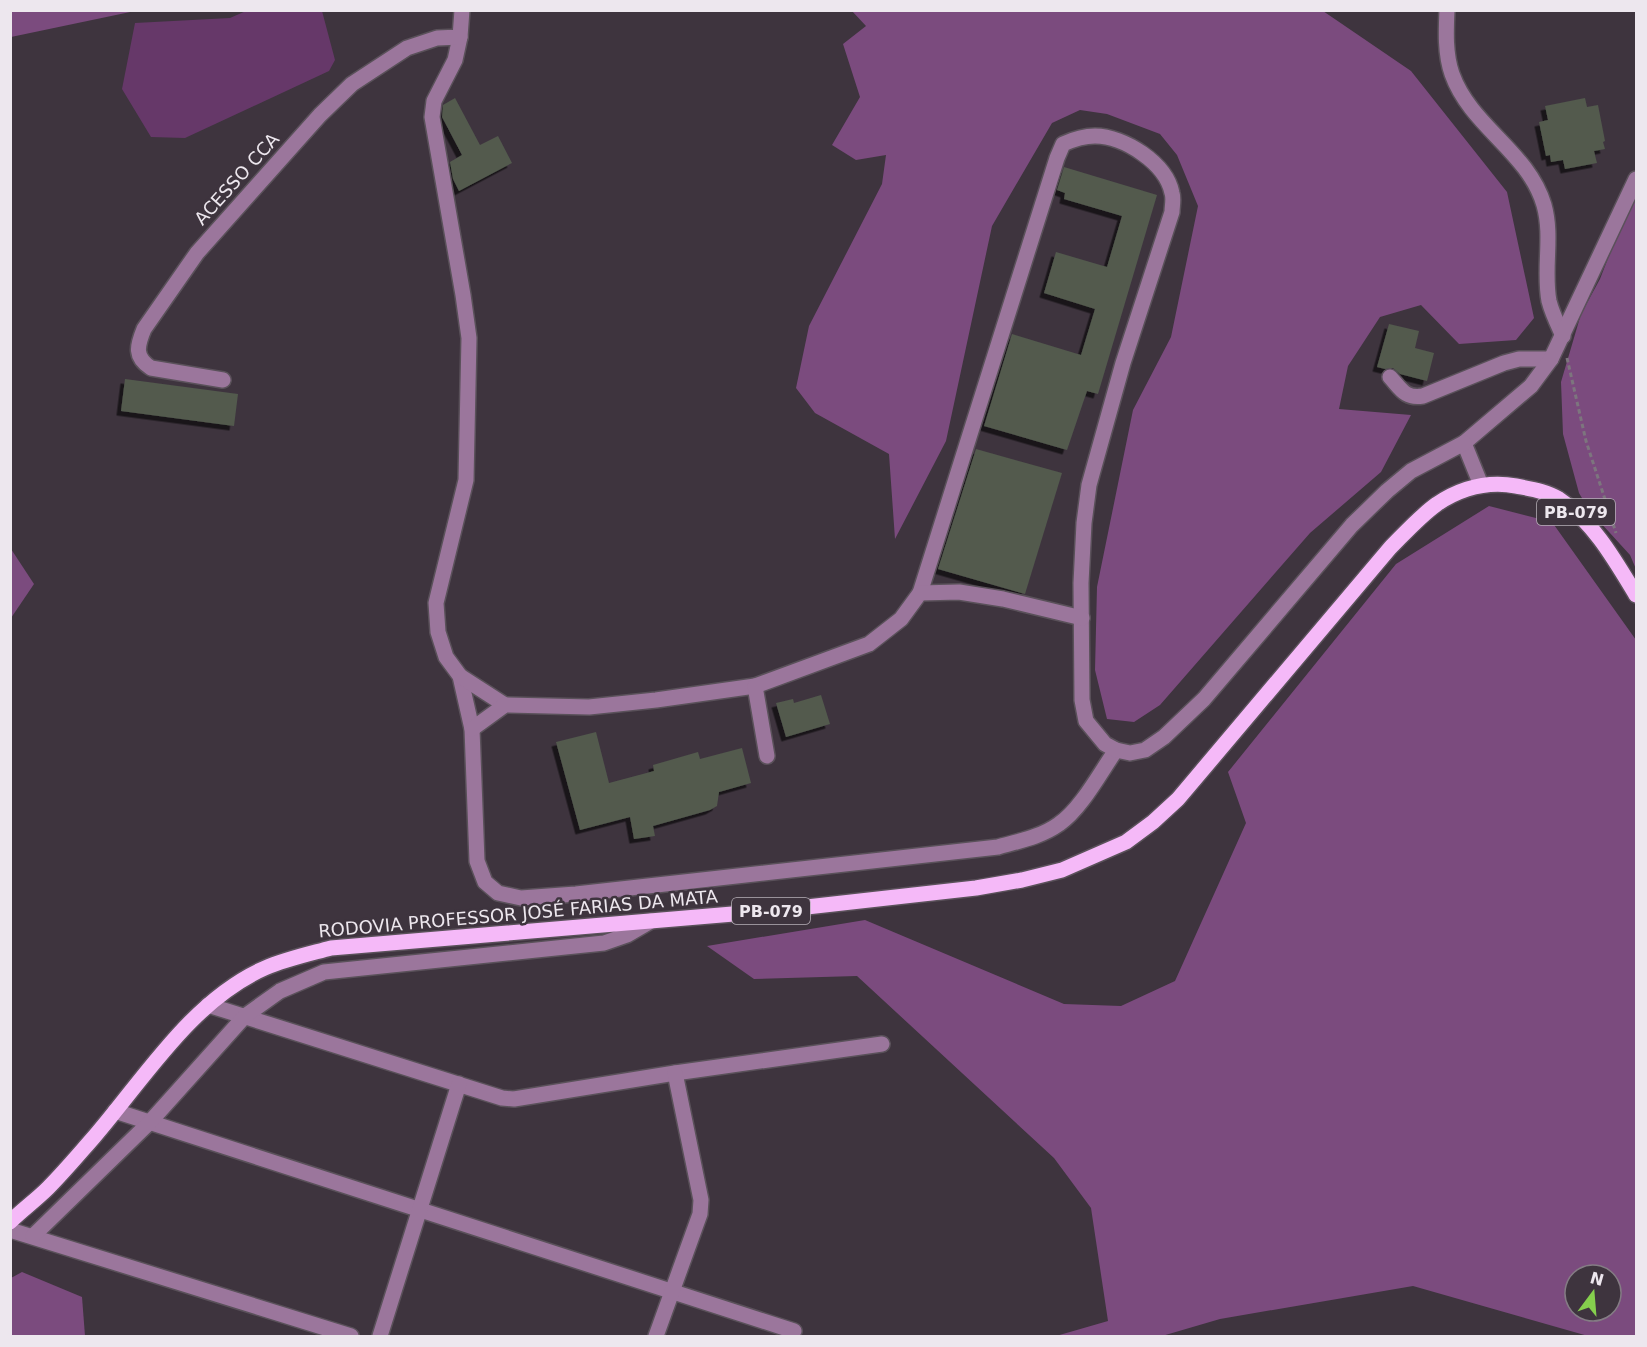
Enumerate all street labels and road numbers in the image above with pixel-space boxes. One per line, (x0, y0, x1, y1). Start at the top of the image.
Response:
street label: ACESSO CCA (190, 128, 284, 229)
road number: PB-079 (1537, 499, 1615, 525)
street label: RODOVIA PROFESSOR JOSÉ FARIAS DA MATA (317, 886, 719, 941)
road number: PB-079 (732, 898, 810, 924)

